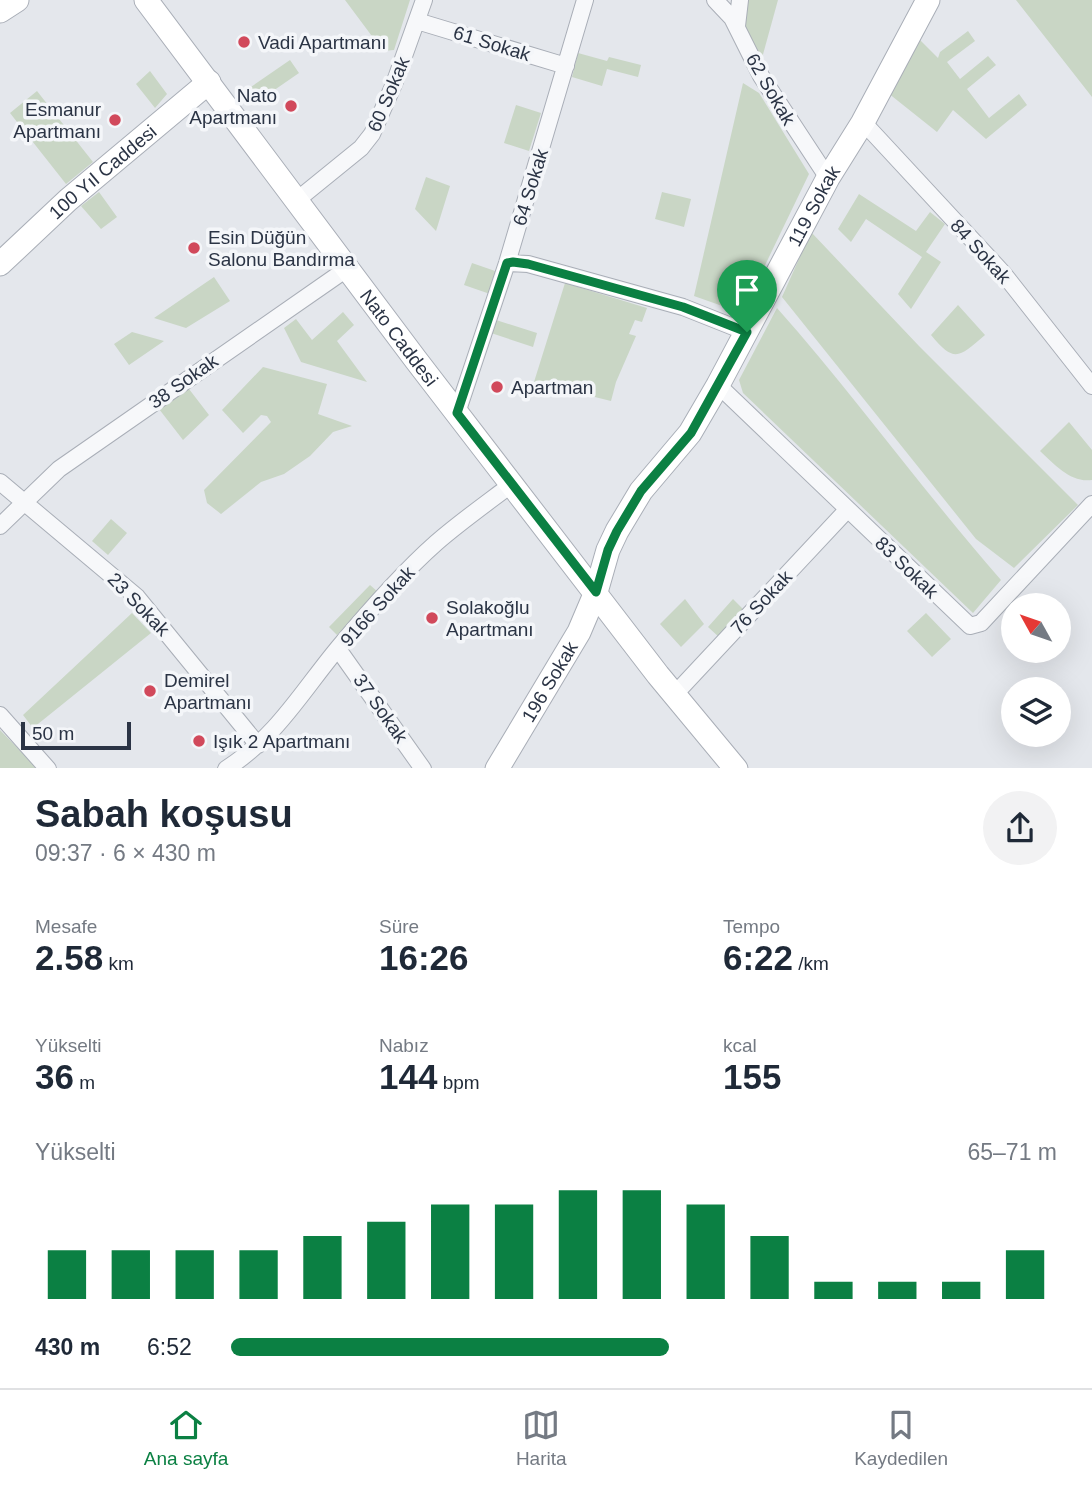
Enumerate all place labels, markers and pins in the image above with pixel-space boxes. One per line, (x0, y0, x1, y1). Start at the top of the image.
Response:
place label: Vadi Apartmanı (258, 32, 387, 53)
marker: Vadi Apartmanı (236, 34, 252, 50)
place label: Nato Apartmanı (189, 85, 277, 128)
marker: Nato Apartmanı (283, 98, 299, 114)
place label: Esmanur Apartmanı (13, 99, 102, 142)
marker: Esmanur Apartmanı (107, 112, 123, 128)
place label: Esin Düğün Salonu Bandırma (208, 227, 355, 270)
marker: Esin Düğün Salonu Bandırma (186, 240, 202, 256)
pin (717, 260, 777, 332)
place label: Apartman (511, 377, 593, 398)
marker: Apartman (489, 379, 505, 395)
place label: Solakoğlu Apartmanı (446, 597, 534, 640)
marker: Solakoğlu Apartmanı (424, 610, 440, 626)
place label: Demirel Apartmanı (164, 670, 252, 713)
marker: Demirel Apartmanı (142, 683, 158, 699)
place label: Işık 2 Apartmanı (213, 731, 350, 752)
marker: Işık 2 Apartmanı (191, 733, 207, 749)

